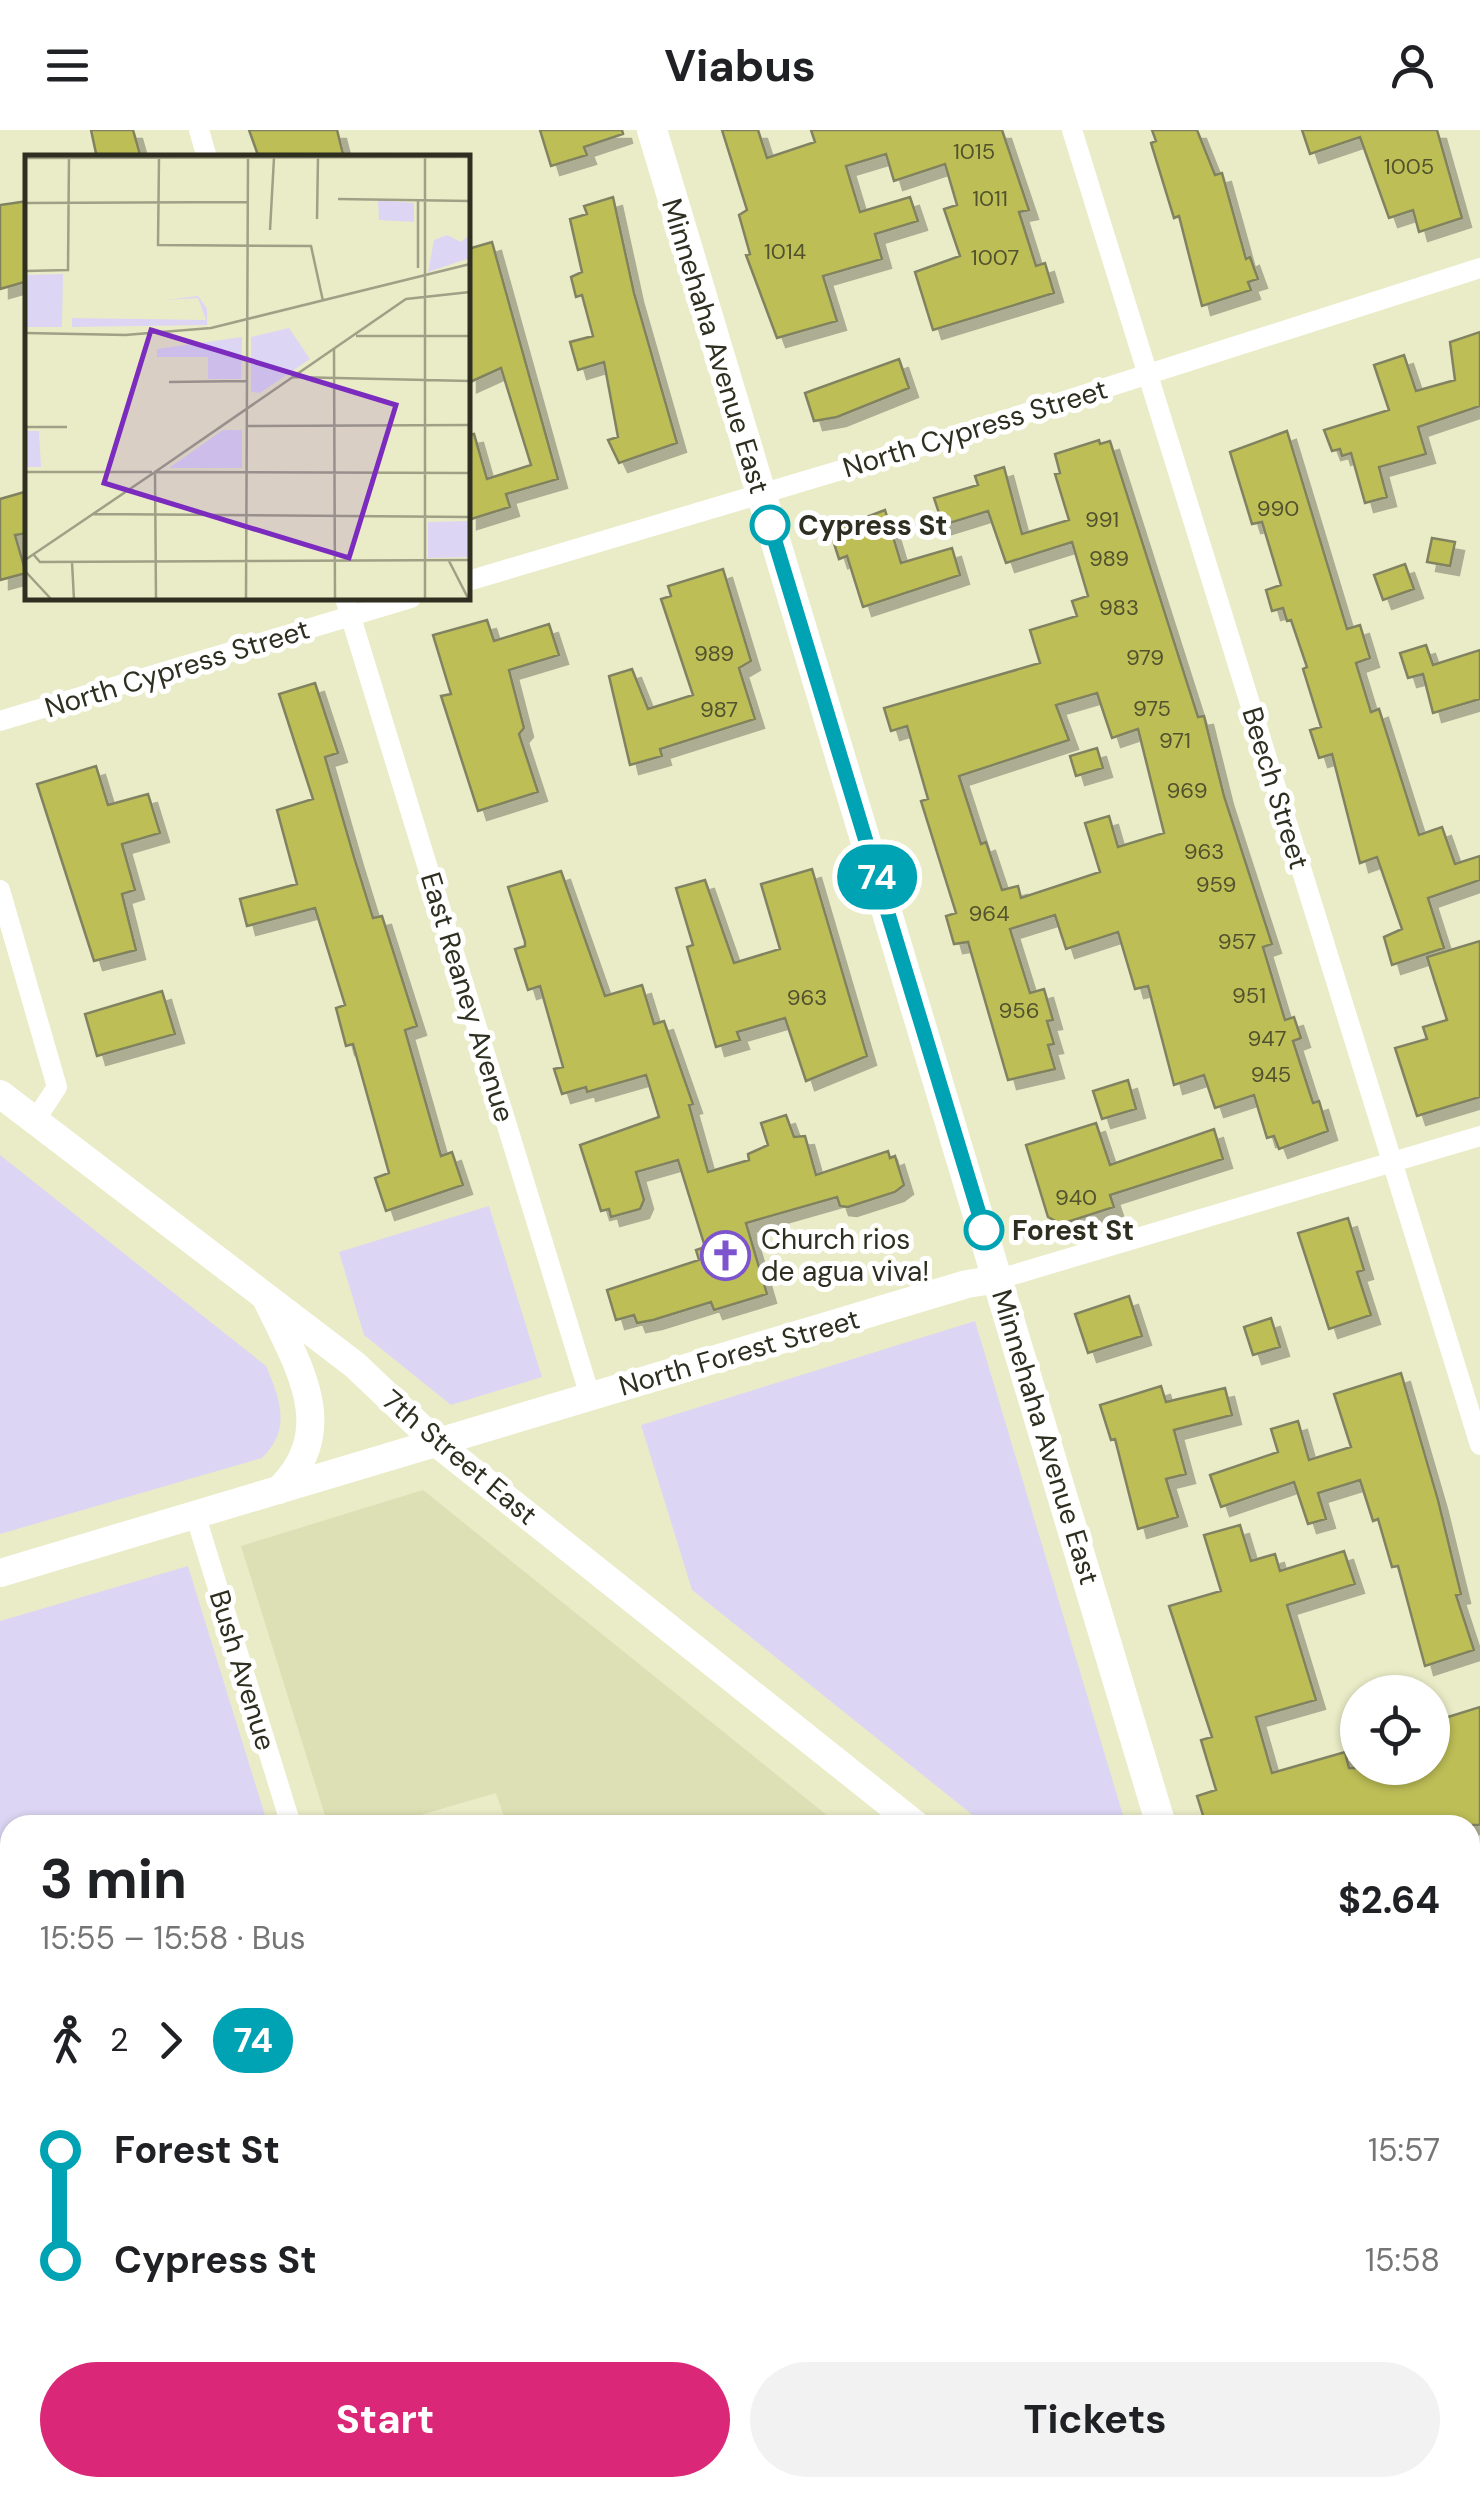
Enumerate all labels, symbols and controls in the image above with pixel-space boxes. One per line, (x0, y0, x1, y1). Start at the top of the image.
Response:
text: Viabus (664, 36, 816, 95)
icon: menu (40, 38, 95, 93)
icon: person (1385, 38, 1440, 93)
house number: 1015 (953, 137, 995, 166)
house number: 1005 (1384, 152, 1434, 181)
inset map (25, 155, 470, 600)
house number: 1011 (972, 184, 1008, 213)
street label: Minnehaha Avenue East (653, 194, 778, 498)
house number: 1014 (764, 237, 806, 266)
house number: 1007 (971, 243, 1019, 272)
street label: North Cypress Street (838, 371, 1112, 486)
house number: 990 (1257, 494, 1299, 523)
house number: 991 (1085, 505, 1119, 534)
marker: Cypress St (751, 506, 789, 544)
place label: Cypress St (798, 507, 947, 544)
house number: 989 (1089, 544, 1129, 573)
house number: 983 (1099, 593, 1139, 622)
street label: North Cypress Street (40, 611, 314, 726)
house number: 989 (694, 639, 734, 668)
house number: 979 (1126, 643, 1164, 672)
house number: 975 (1133, 694, 1171, 723)
house number: 987 (700, 695, 738, 724)
street label: Beech Street (1233, 703, 1318, 874)
house number: 971 (1159, 726, 1191, 755)
house number: 969 (1166, 776, 1208, 805)
house number: 963 (1184, 837, 1224, 866)
line badge: 74 (832, 844, 922, 910)
text: 74 (857, 854, 897, 900)
street label: East Reaney Avenue (412, 868, 523, 1127)
house number: 959 (1196, 870, 1236, 899)
house number: 964 (969, 899, 1010, 928)
house number: 957 (1218, 927, 1256, 956)
house number: 951 (1232, 981, 1266, 1010)
house number: 963 (787, 983, 827, 1012)
house number: 956 (998, 996, 1040, 1025)
house number: 947 (1248, 1024, 1286, 1053)
house number: 945 (1251, 1060, 1291, 1089)
house number: 940 (1055, 1183, 1097, 1212)
marker: Forest St (965, 1211, 1003, 1249)
place label: Forest St (1012, 1212, 1134, 1249)
place label: Church rios de agua viva! (761, 1221, 929, 1290)
church icon: Church rios de agua viva! (700, 1229, 752, 1281)
street label: Minnehaha Avenue East (983, 1285, 1108, 1589)
street label: North Forest Street (614, 1300, 864, 1405)
street label: 7th Street East (374, 1382, 545, 1533)
street label: Bush Avenue (201, 1586, 284, 1755)
map controls (1340, 1675, 1450, 1785)
button: locate (1340, 1675, 1450, 1785)
text: 3 min (40, 1843, 187, 1915)
text: $2.64 (1338, 1875, 1440, 1925)
text: 15:55 – 15:58 · Bus (40, 1917, 305, 1959)
icon: walk (40, 2013, 95, 2068)
icon: forward (143, 2013, 198, 2068)
text: 74 (233, 2017, 273, 2063)
text: 2 (110, 2019, 128, 2061)
text: Forest St (114, 2125, 280, 2175)
text: 15:57 (1368, 2129, 1440, 2171)
text: Cypress St (114, 2235, 317, 2285)
text: 15:58 (1365, 2239, 1440, 2281)
button: Start (40, 2362, 730, 2477)
button: Tickets (750, 2362, 1440, 2477)

